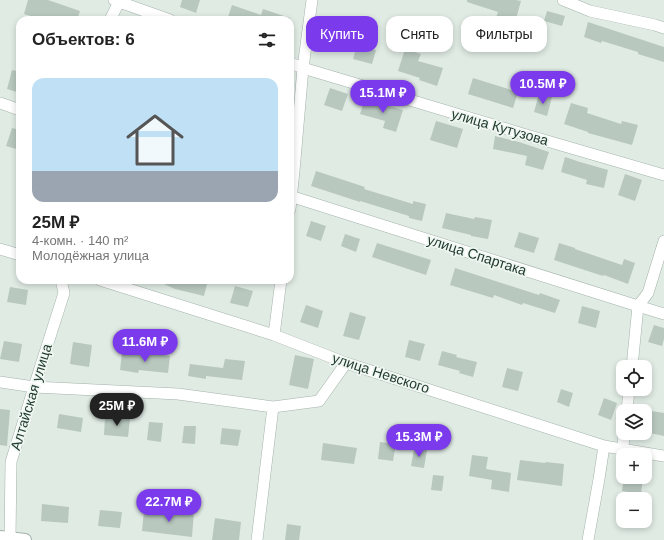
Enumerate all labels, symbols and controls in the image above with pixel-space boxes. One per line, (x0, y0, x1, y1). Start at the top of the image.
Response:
chip: Купить (306, 16, 378, 52)
chip: Снять (386, 16, 453, 52)
chip: Фильтры (461, 16, 547, 52)
icon: filters (256, 29, 278, 51)
text: Объектов: 6 (32, 30, 135, 49)
pin: 10.5M ₽ (506, 71, 580, 105)
text: 10.5M ₽ (519, 76, 567, 91)
pin: 15.1M ₽ (346, 80, 420, 114)
text: 15.1M ₽ (359, 85, 407, 100)
icon: home (119, 104, 191, 176)
street label: улица Кутузова (450, 105, 551, 149)
text: 25M ₽ (32, 213, 80, 232)
street label: улица Спартака (425, 231, 529, 279)
text: 4-комн. · 140 m² (32, 233, 128, 248)
text: Молодёжная улица (32, 248, 149, 263)
pin: 11.6M ₽ (108, 329, 182, 363)
text: 11.6M ₽ (122, 334, 168, 349)
street label: Алтайская улица (7, 342, 55, 452)
street label: улица Невского (330, 350, 432, 396)
map controls (616, 360, 652, 528)
button: locate (616, 360, 652, 396)
pin: 25M ₽ (89, 393, 145, 427)
text: 25M ₽ (99, 398, 135, 413)
button: layers (616, 404, 652, 440)
pin: 15.3M ₽ (382, 424, 456, 458)
text: 15.3M ₽ (395, 429, 443, 444)
button: + (616, 448, 652, 484)
pin: 22.7M ₽ (132, 489, 206, 523)
button: − (616, 492, 652, 528)
text: 22.7M ₽ (145, 494, 193, 509)

